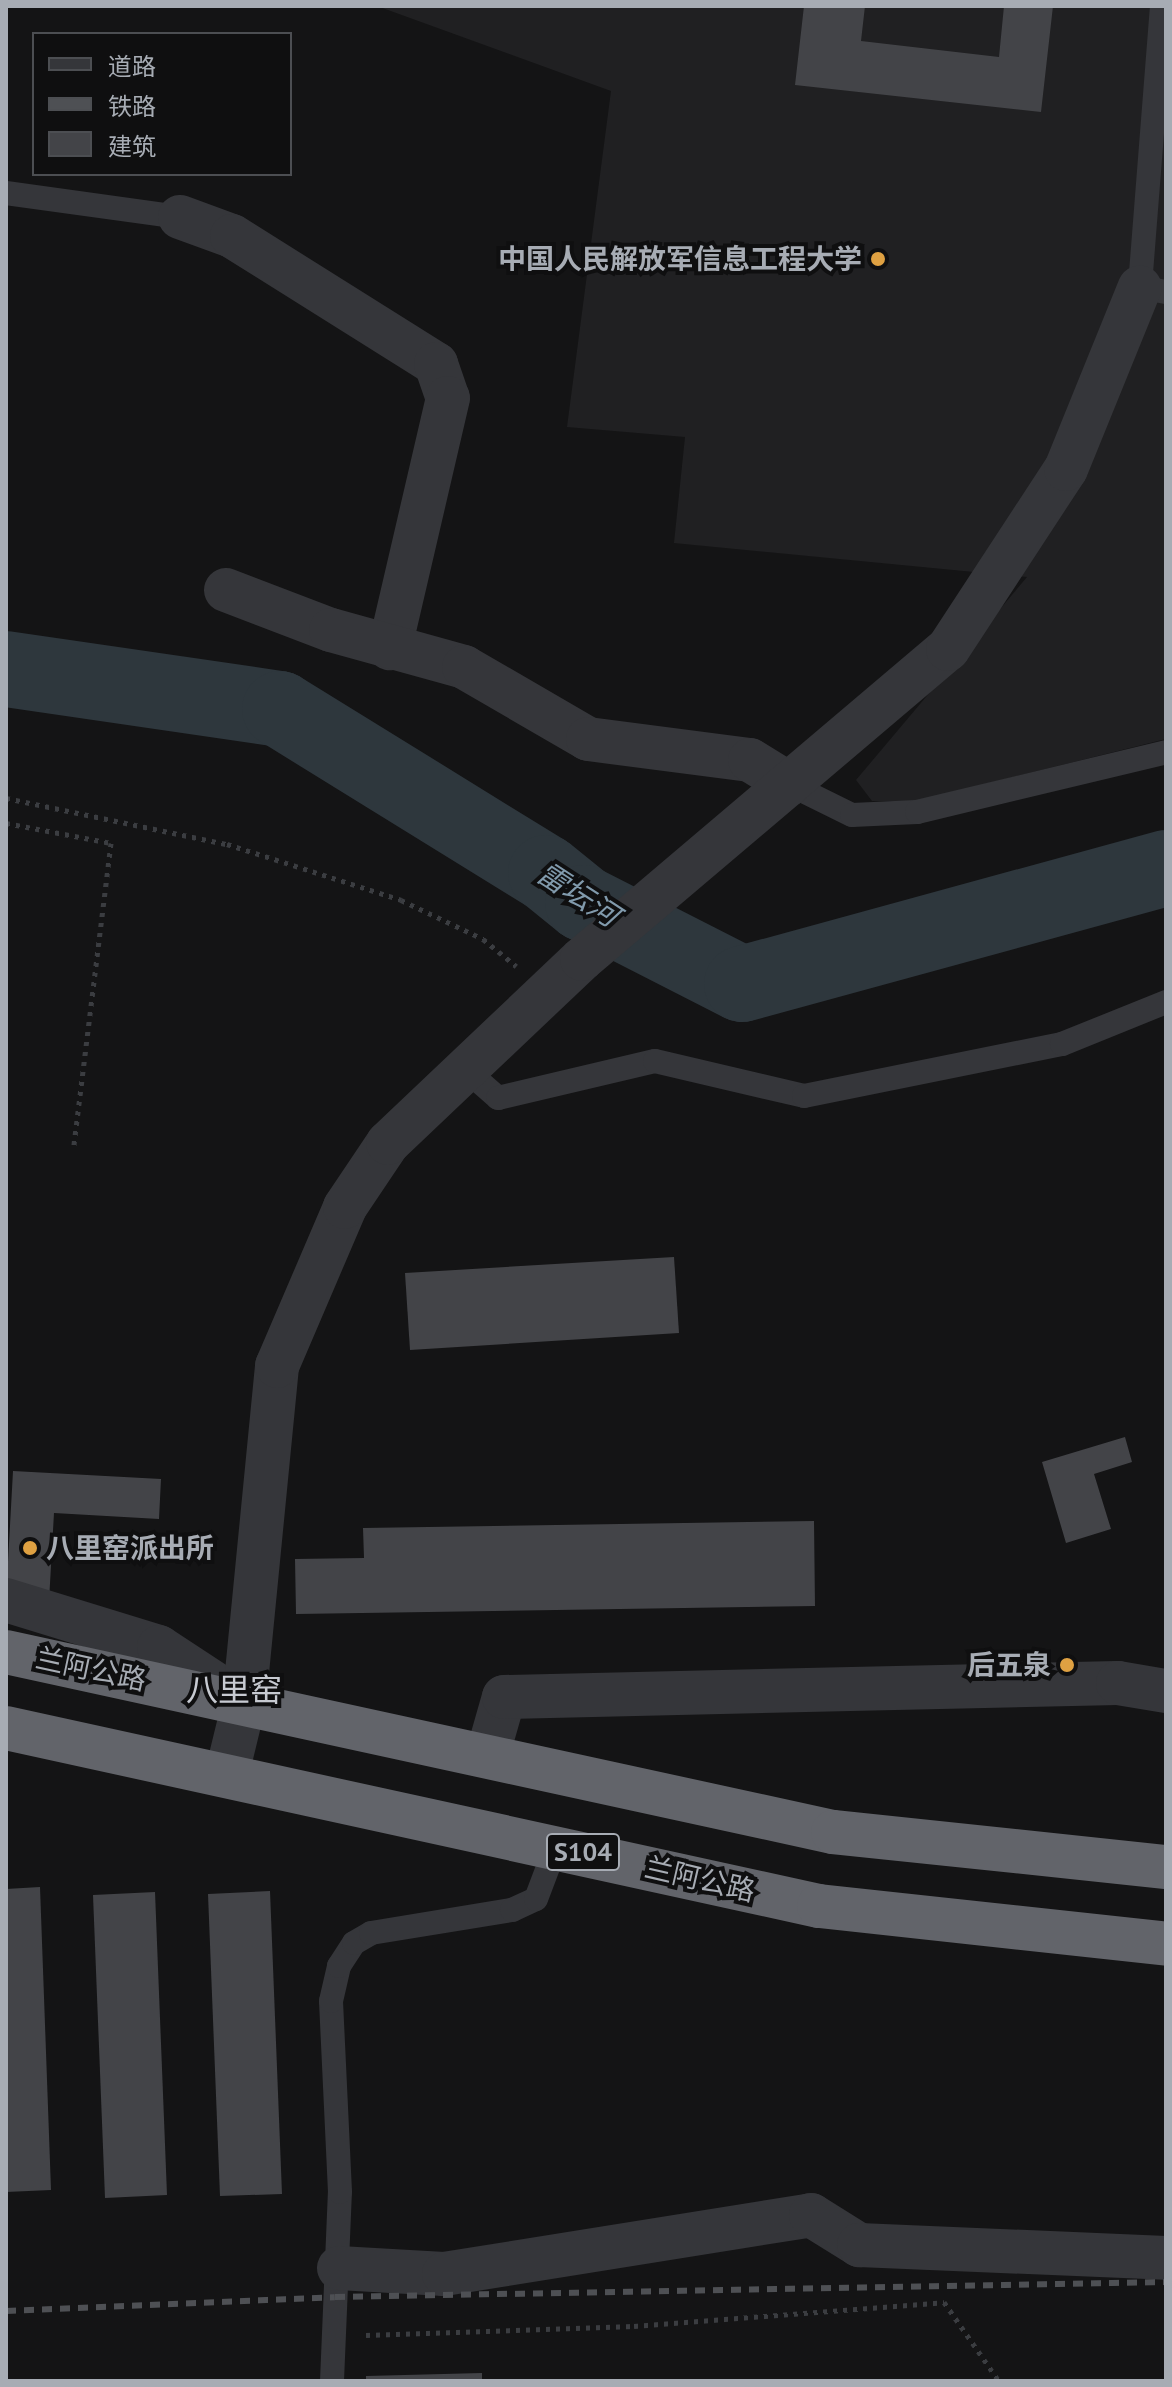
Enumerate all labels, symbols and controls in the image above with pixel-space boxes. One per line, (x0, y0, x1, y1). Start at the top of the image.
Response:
legend (32, 32, 292, 176)
text: 道路 (108, 51, 156, 82)
text: 铁路 (108, 91, 156, 122)
text: 建筑 (108, 131, 156, 162)
place label: 中国人民解放军信息工程大学 (498, 242, 862, 276)
marker: 中国人民解放军信息工程大学 (869, 250, 887, 268)
water label: 雷坛河 (530, 854, 626, 934)
place label: 八里窑派出所 (46, 1531, 214, 1565)
marker: 八里窑派出所 (21, 1539, 39, 1557)
street label: 兰阿公路 (33, 1641, 149, 1697)
place label: 后五泉 (967, 1648, 1051, 1682)
marker: 后五泉 (1058, 1656, 1076, 1674)
district label: 八里窑 (186, 1670, 282, 1708)
road number: S104 (545, 1830, 621, 1874)
street label: 兰阿公路 (642, 1850, 758, 1908)

